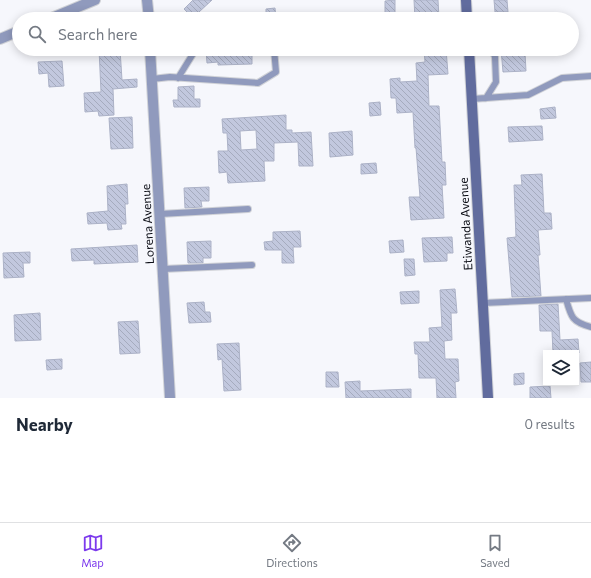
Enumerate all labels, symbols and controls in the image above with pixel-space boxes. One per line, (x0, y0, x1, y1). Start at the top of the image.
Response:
search box (12, 12, 579, 56)
icon: search (26, 23, 48, 45)
text: Search here (58, 25, 137, 43)
street label: Etiwanda Avenue (456, 177, 474, 271)
street label: Lorena Avenue (138, 183, 156, 265)
map controls (543, 350, 579, 386)
button: layers (543, 350, 579, 386)
text: Nearby (16, 414, 73, 435)
text: 0 results (524, 416, 575, 432)
tab: Map (81, 532, 104, 569)
tab: Directions (266, 532, 318, 569)
tab: Saved (480, 532, 510, 569)

